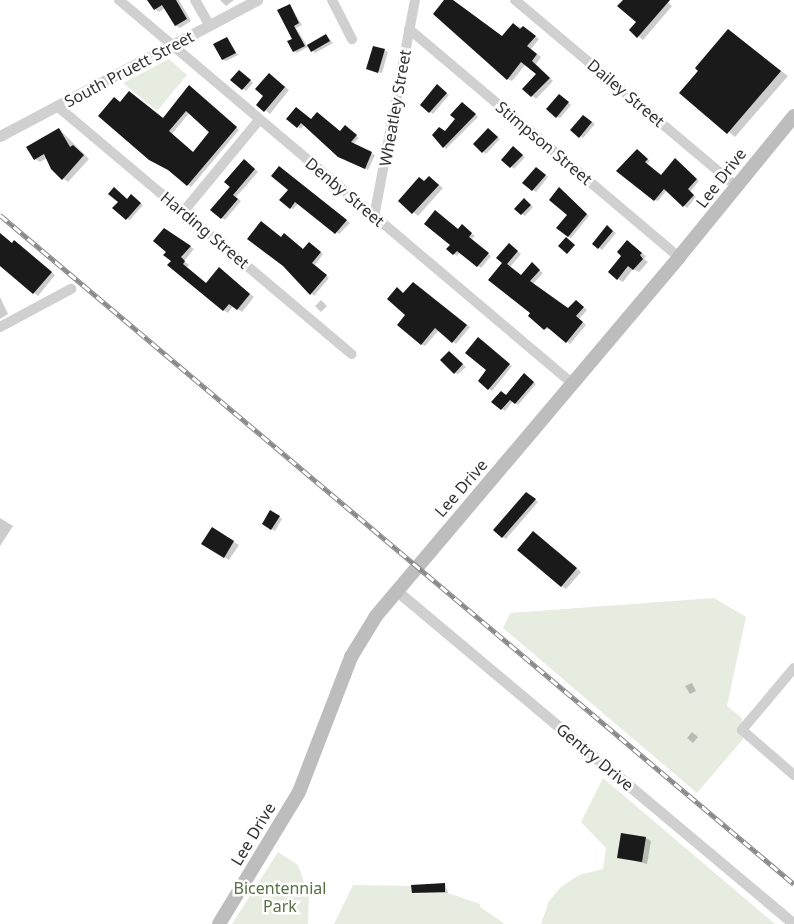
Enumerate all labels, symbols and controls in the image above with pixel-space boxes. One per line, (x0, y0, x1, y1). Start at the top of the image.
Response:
street label: South Pruett Street (61, 27, 197, 111)
street label: Wheatley Street (375, 48, 415, 168)
street label: Dailey Street (584, 55, 668, 131)
street label: Stimpson Street (492, 97, 596, 189)
street label: Lee Drive (692, 144, 750, 212)
street label: Denby Street (302, 153, 388, 231)
street label: Harding Street (157, 187, 253, 273)
street label: Lee Drive (431, 455, 491, 521)
street label: Gentry Drive (553, 719, 637, 795)
street label: Lee Drive (227, 799, 279, 869)
park label: Bicentennial Park (234, 878, 326, 916)

